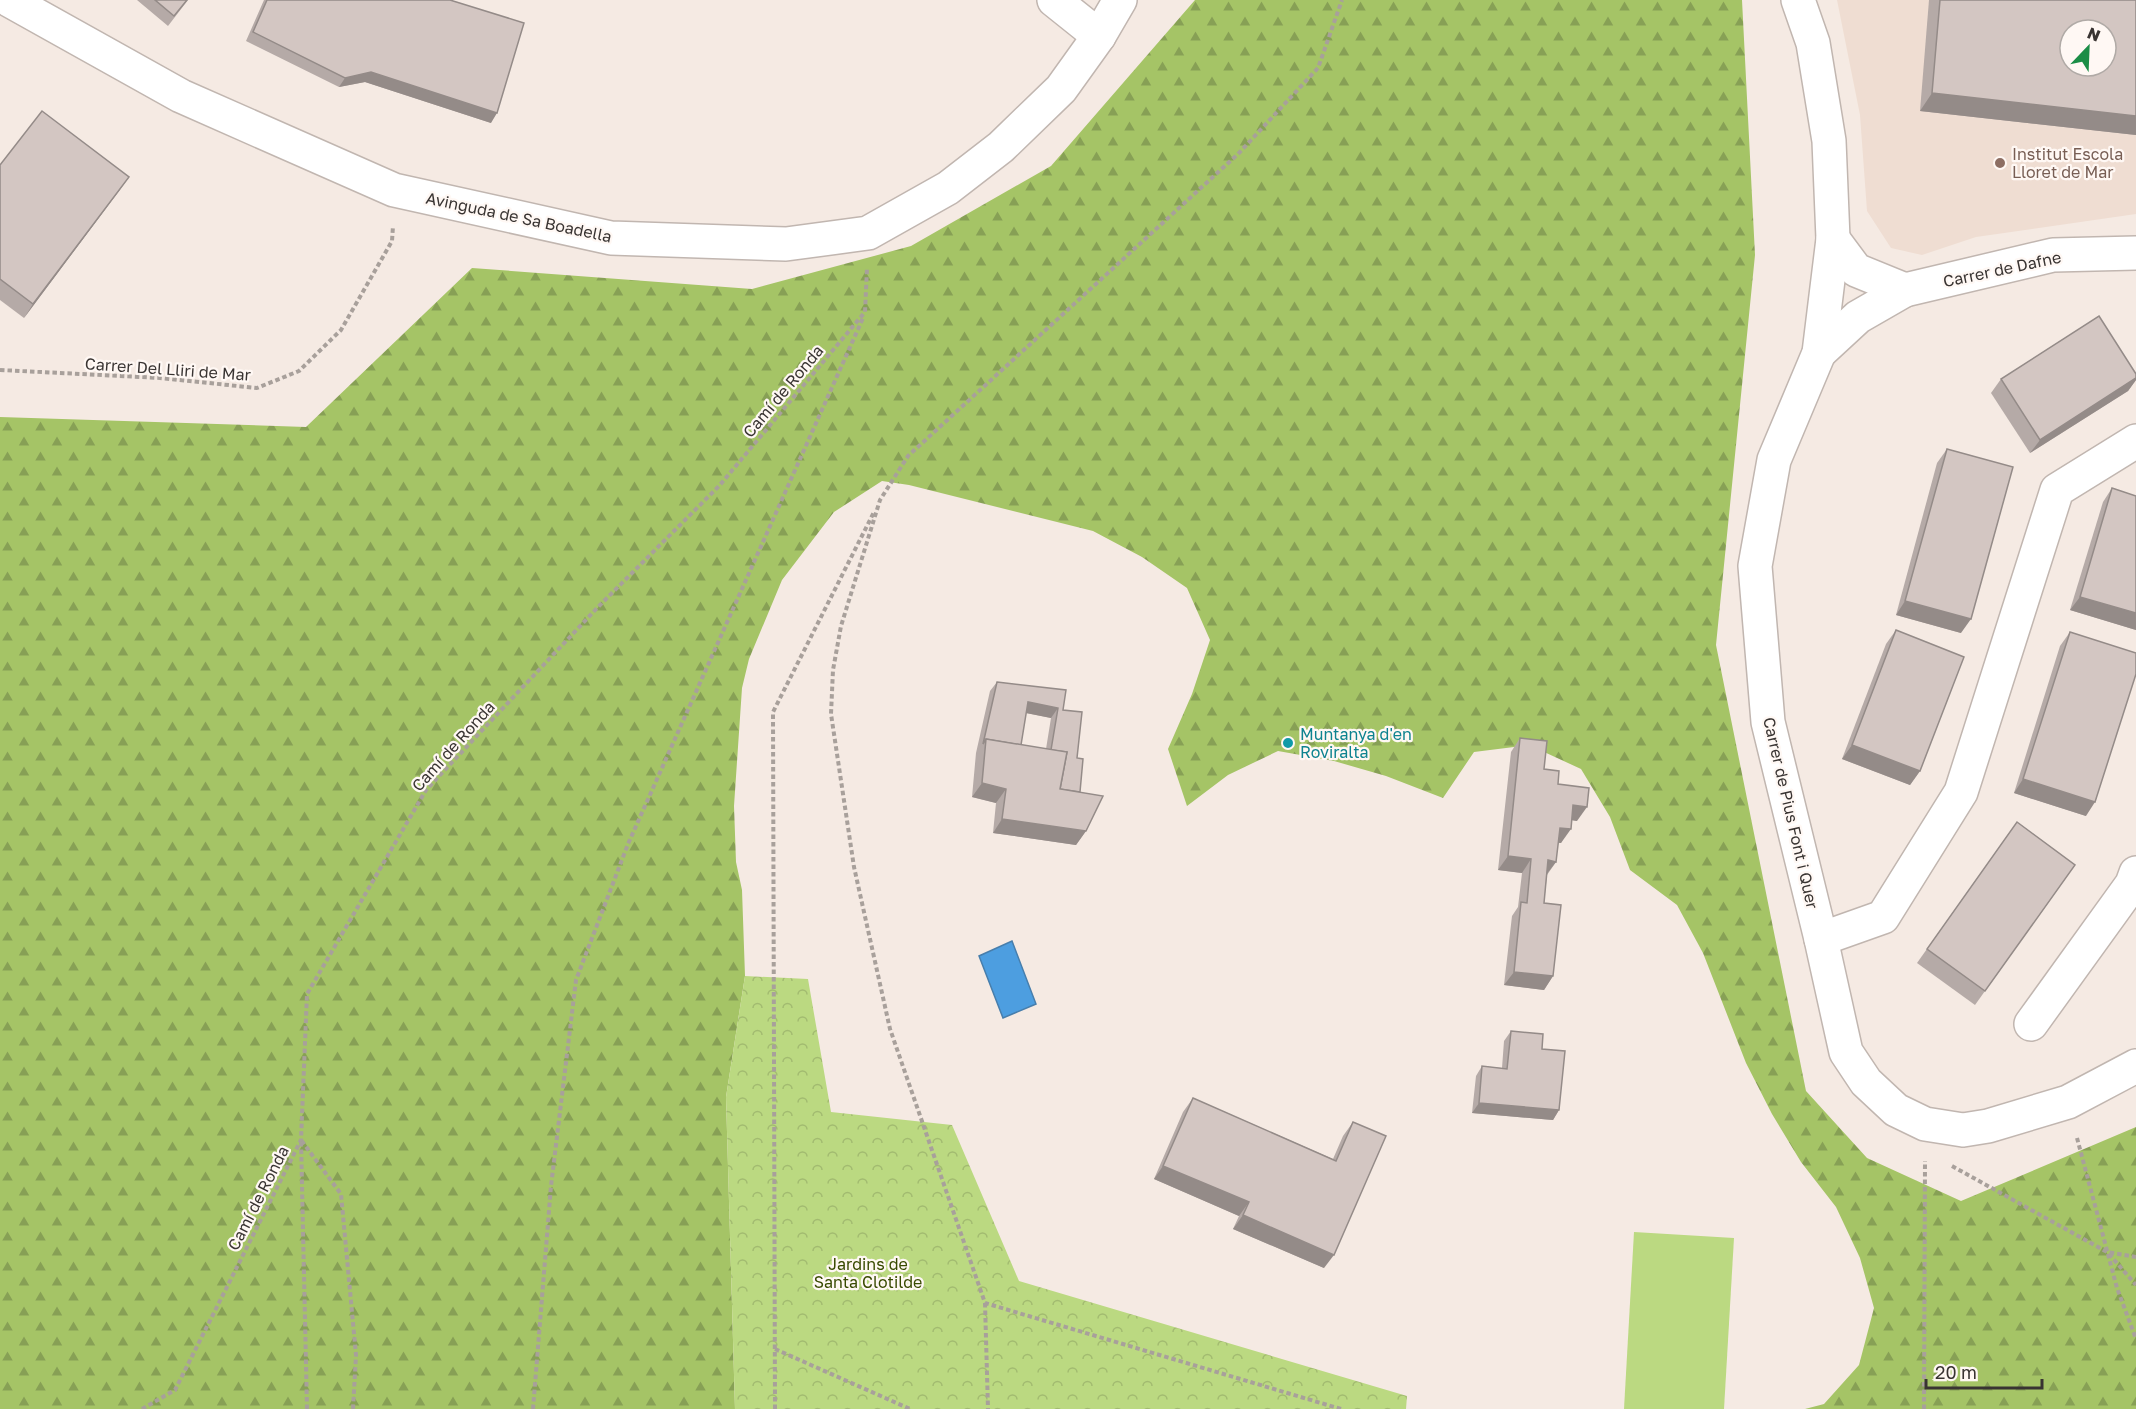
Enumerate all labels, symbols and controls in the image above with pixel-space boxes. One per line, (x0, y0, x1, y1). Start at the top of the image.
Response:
north arrow (2058, 18, 2118, 78)
text: N (2084, 23, 2103, 46)
place label: Institut Escola Lloret de Mar (2012, 144, 2123, 182)
marker: Institut Escola Lloret de Mar (1993, 156, 2007, 170)
street label: Avinguda de Sa Boadella (424, 188, 614, 246)
street label: Carrer de Dafne (1941, 247, 2063, 291)
street label: Camí de Ronda (739, 341, 827, 441)
street label: Carrer Del Lliri de Mar (84, 353, 252, 385)
street label: Camí de Ronda (407, 697, 499, 795)
street label: Carrer de Pius Font i Quer (1759, 715, 1823, 911)
place label: Muntanya d'en Roviralta (1300, 724, 1412, 762)
marker: Muntanya d'en Roviralta (1281, 736, 1295, 750)
street label: Camí de Ronda (223, 1142, 293, 1254)
park label: Jardins de Santa Clotilde (814, 1254, 922, 1292)
scale bar (1926, 1352, 2042, 1390)
text: 20 m (1935, 1361, 1977, 1383)

